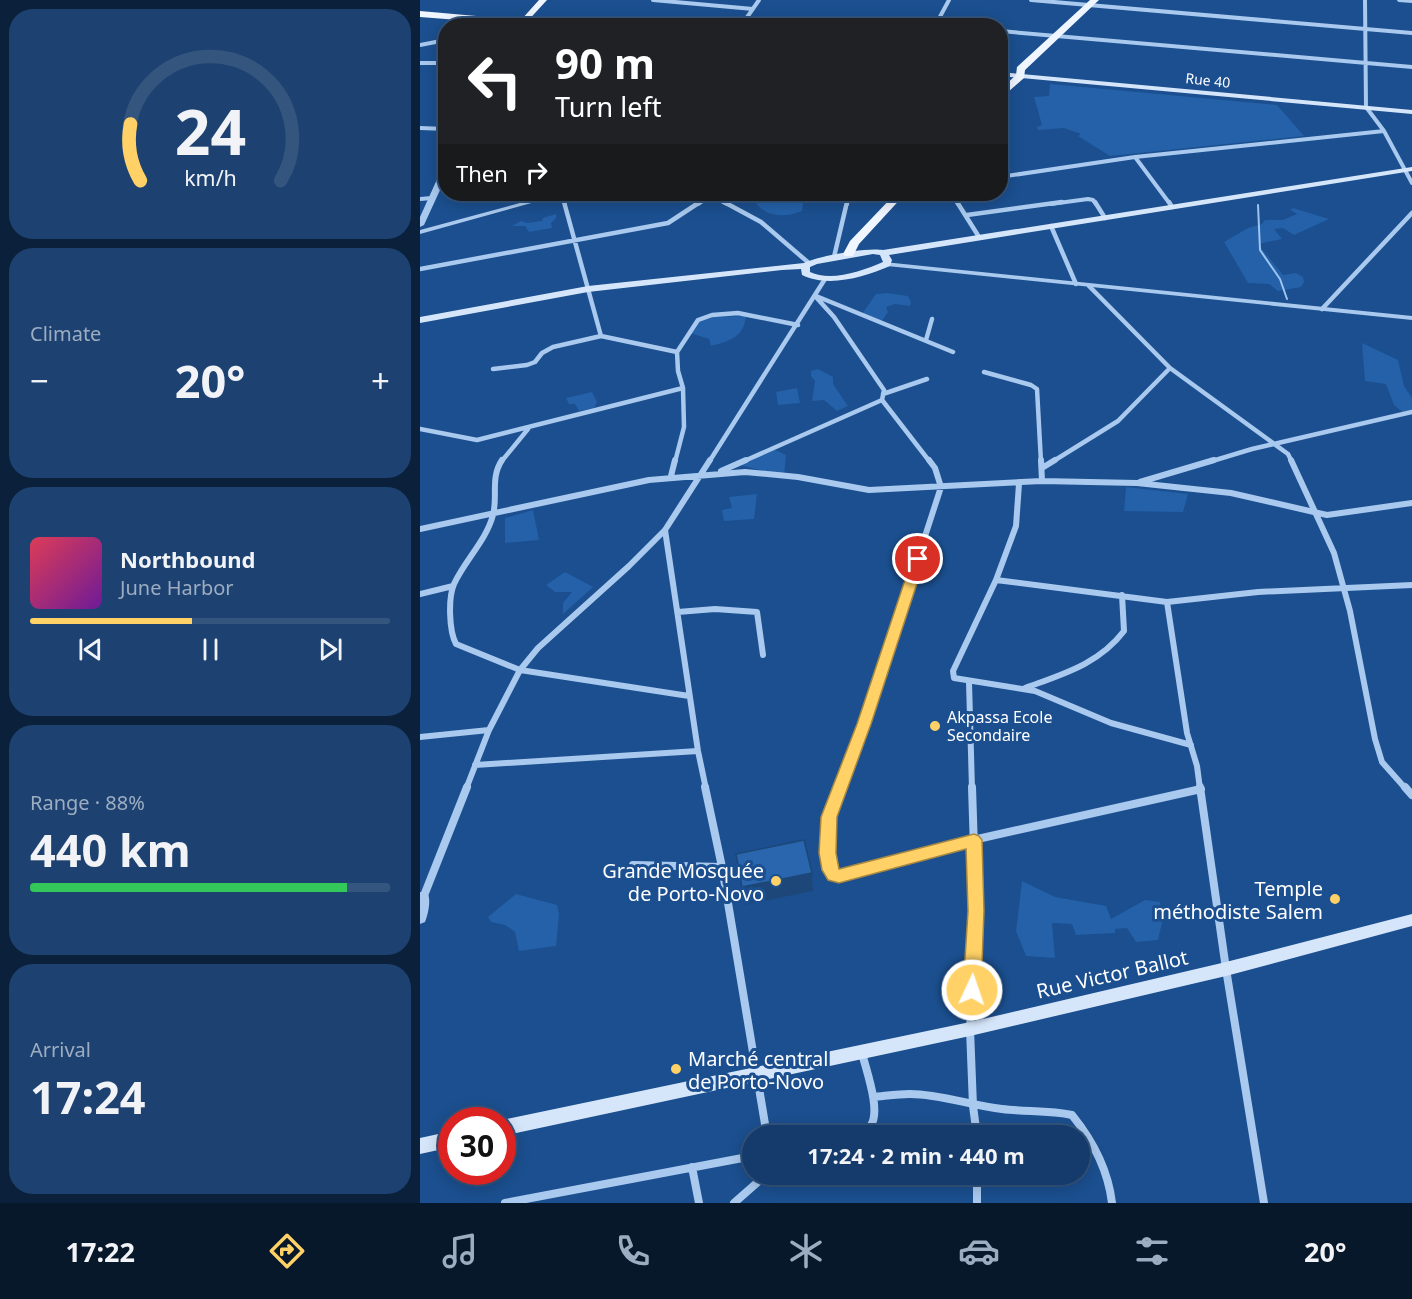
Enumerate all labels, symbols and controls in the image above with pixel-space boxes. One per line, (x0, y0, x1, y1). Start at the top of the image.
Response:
text: 90 m (555, 34, 655, 91)
icon: left (456, 42, 534, 120)
street label: Rue 40 (1185, 68, 1231, 92)
text: 24 (174, 88, 246, 173)
text: Turn left (555, 88, 661, 125)
icon: right (520, 156, 553, 189)
text: Then (456, 158, 508, 188)
text: km/h (184, 163, 236, 192)
text: Climate (30, 320, 101, 347)
text: 20° (175, 350, 245, 411)
text: − (30, 358, 49, 403)
text: + (371, 358, 390, 403)
pin (892, 533, 943, 584)
icon: arrive (901, 542, 934, 575)
text: Northbound (120, 544, 255, 574)
text: June Harbor (120, 574, 234, 601)
icon: previous (74, 633, 107, 666)
icon: pause (194, 633, 227, 666)
icon: next (314, 633, 347, 666)
place label: Akpassa Ecole Secondaire (947, 706, 1052, 746)
marker: Akpassa Ecole Secondaire (928, 719, 942, 733)
text: Range · 88% (30, 789, 145, 816)
text: 440 km (30, 819, 191, 880)
place label: Grande Mosquée de Porto-Novo (602, 857, 764, 907)
marker: Grande Mosquée de Porto-Novo (769, 874, 783, 888)
place label: Temple méthodiste Salem (1153, 875, 1323, 925)
marker: Temple méthodiste Salem (1328, 892, 1342, 906)
street label: Rue Victor Ballot (1034, 943, 1190, 1005)
position arrow (940, 958, 1004, 1022)
text: Arrival (30, 1036, 91, 1063)
place label: Marché central de Porto-Novo (688, 1045, 828, 1095)
marker: Marché central de Porto-Novo (669, 1062, 683, 1076)
text: 17:24 (30, 1066, 146, 1127)
speed limit sign: 30 (438, 1107, 516, 1185)
text: 17:24 · 2 min · 440 m (807, 1140, 1025, 1170)
icon: directions (266, 1230, 308, 1272)
icon: music (439, 1230, 481, 1272)
icon: phone (612, 1230, 654, 1272)
icon: climate (785, 1230, 827, 1272)
icon: car (958, 1230, 1000, 1272)
icon: filters (1131, 1230, 1173, 1272)
text: 17:22 (66, 1233, 135, 1270)
text: 20° (1304, 1233, 1346, 1270)

